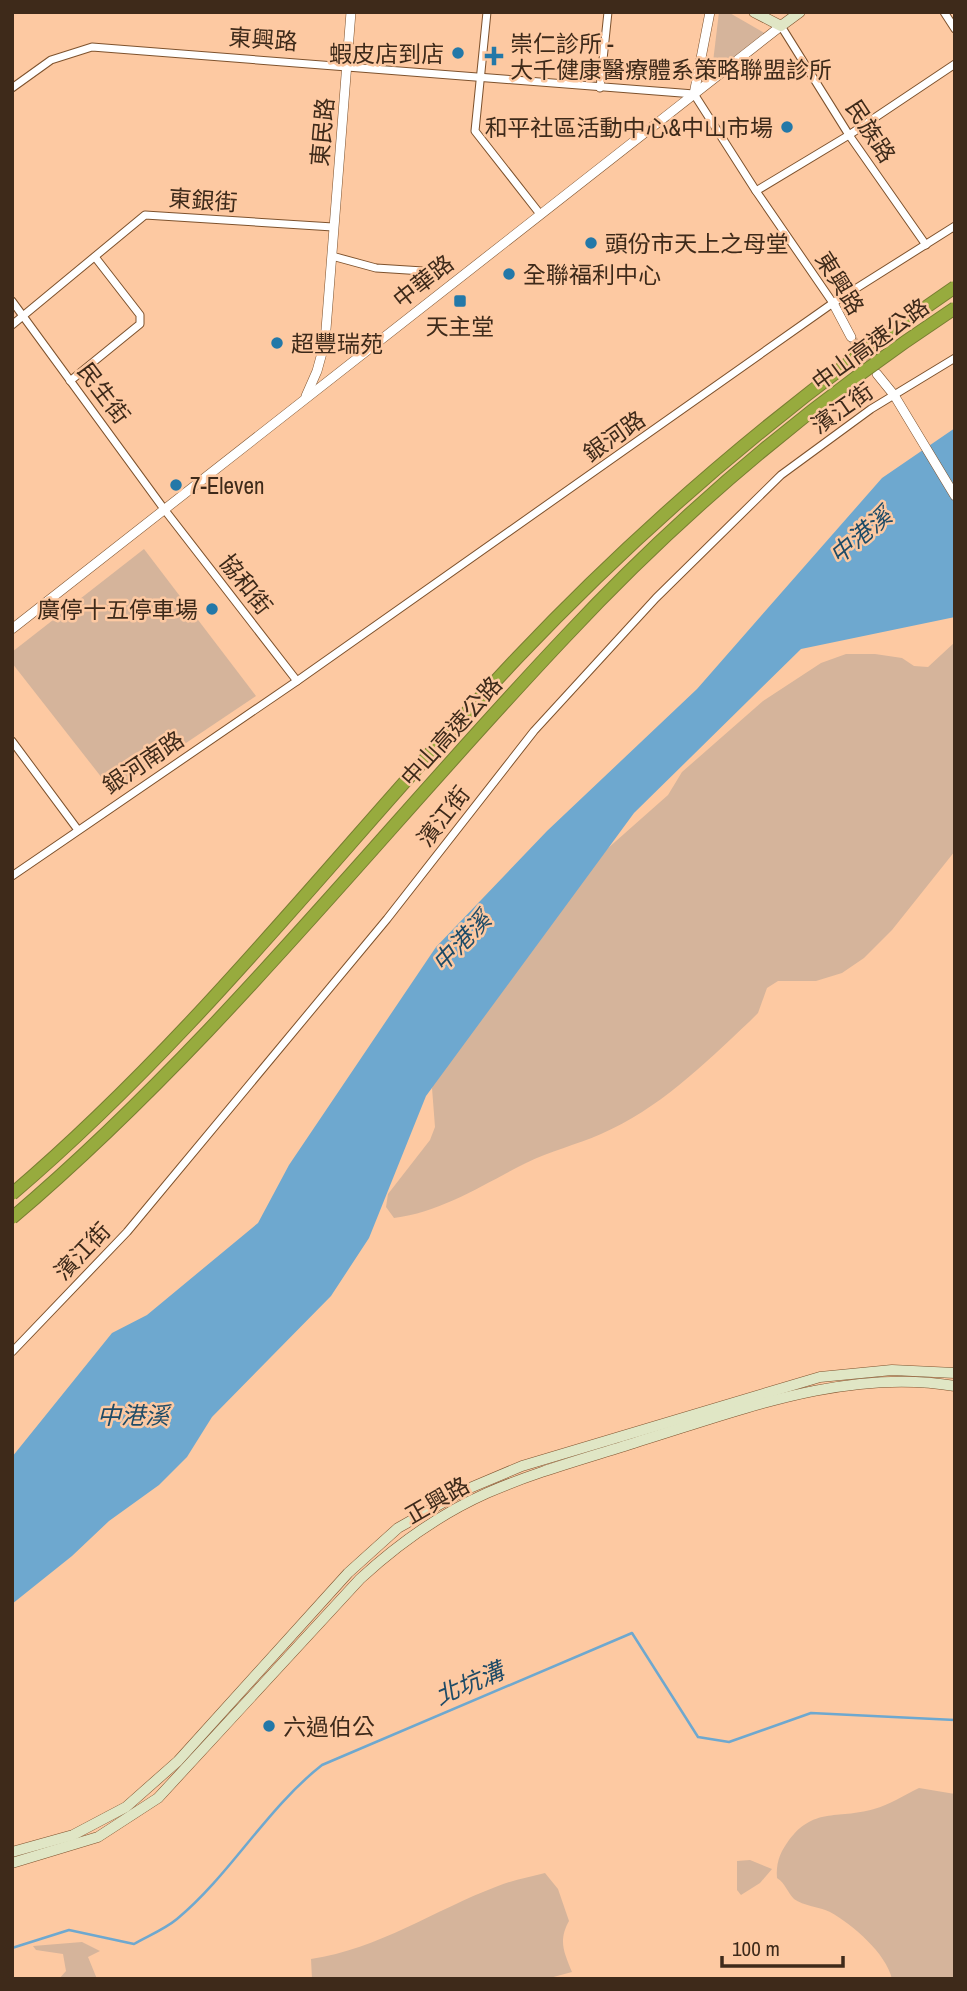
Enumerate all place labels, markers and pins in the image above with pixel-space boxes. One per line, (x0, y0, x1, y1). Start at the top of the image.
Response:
place label: 崇仁診所 - 大千健康醫療體系策略聯盟診所 (510, 28, 832, 85)
place label: 蝦皮店到店 (329, 38, 444, 69)
marker: 蝦皮店到店 (450, 45, 466, 61)
marker: 崇仁診所 - 大千健康醫療體系策略聯盟診所 (484, 46, 504, 66)
place label: 和平社區活動中心&中山市場 (484, 112, 773, 143)
marker: 和平社區活動中心&中山市場 (779, 119, 795, 135)
place label: 頭份市天上之母堂 (605, 228, 789, 259)
marker: 頭份市天上之母堂 (583, 235, 599, 251)
place label: 全聯福利中心 (523, 259, 661, 290)
marker: 全聯福利中心 (501, 266, 517, 282)
marker: 天主堂 (452, 293, 468, 309)
place label: 天主堂 (426, 311, 495, 342)
place label: 超豐瑞苑 (291, 328, 383, 359)
marker: 超豐瑞苑 (269, 335, 285, 351)
place label: 7-Eleven (190, 470, 264, 501)
marker: 7-Eleven (168, 477, 184, 493)
place label: 廣停十五停車場 (37, 594, 198, 625)
marker: 廣停十五停車場 (204, 601, 220, 617)
place label: 六過伯公 (283, 1711, 375, 1742)
marker: 六過伯公 (261, 1718, 277, 1734)

